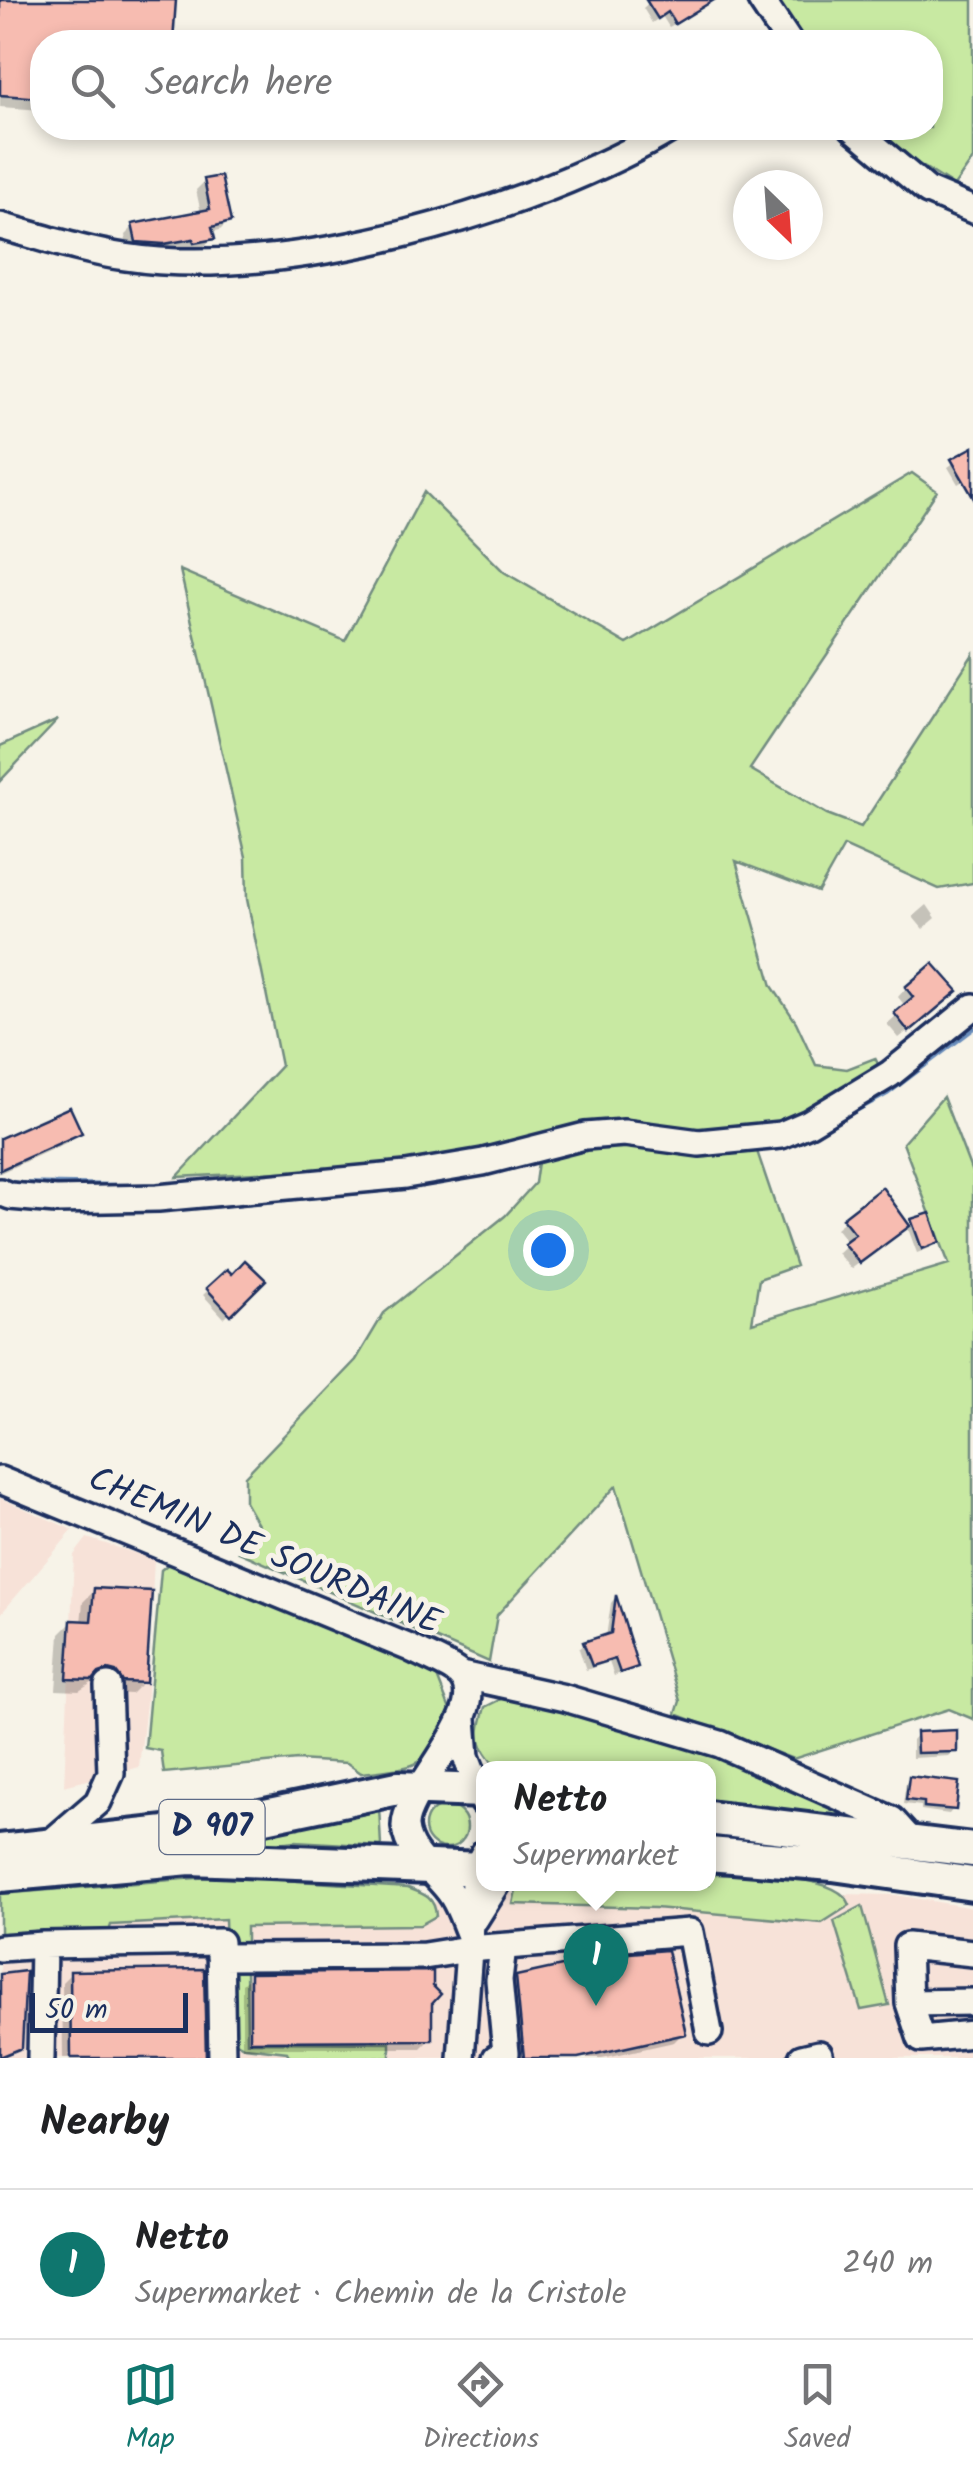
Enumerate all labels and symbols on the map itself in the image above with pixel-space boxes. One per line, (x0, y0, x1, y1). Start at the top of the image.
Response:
north arrow (733, 170, 823, 260)
your location (523, 1225, 574, 1276)
street label: CHEMIN DE SOURDAINE (79, 1452, 451, 1652)
road number: D 907 (160, 1800, 264, 1854)
pin: 1 (564, 1924, 628, 2006)
scale bar (30, 1988, 188, 2032)

